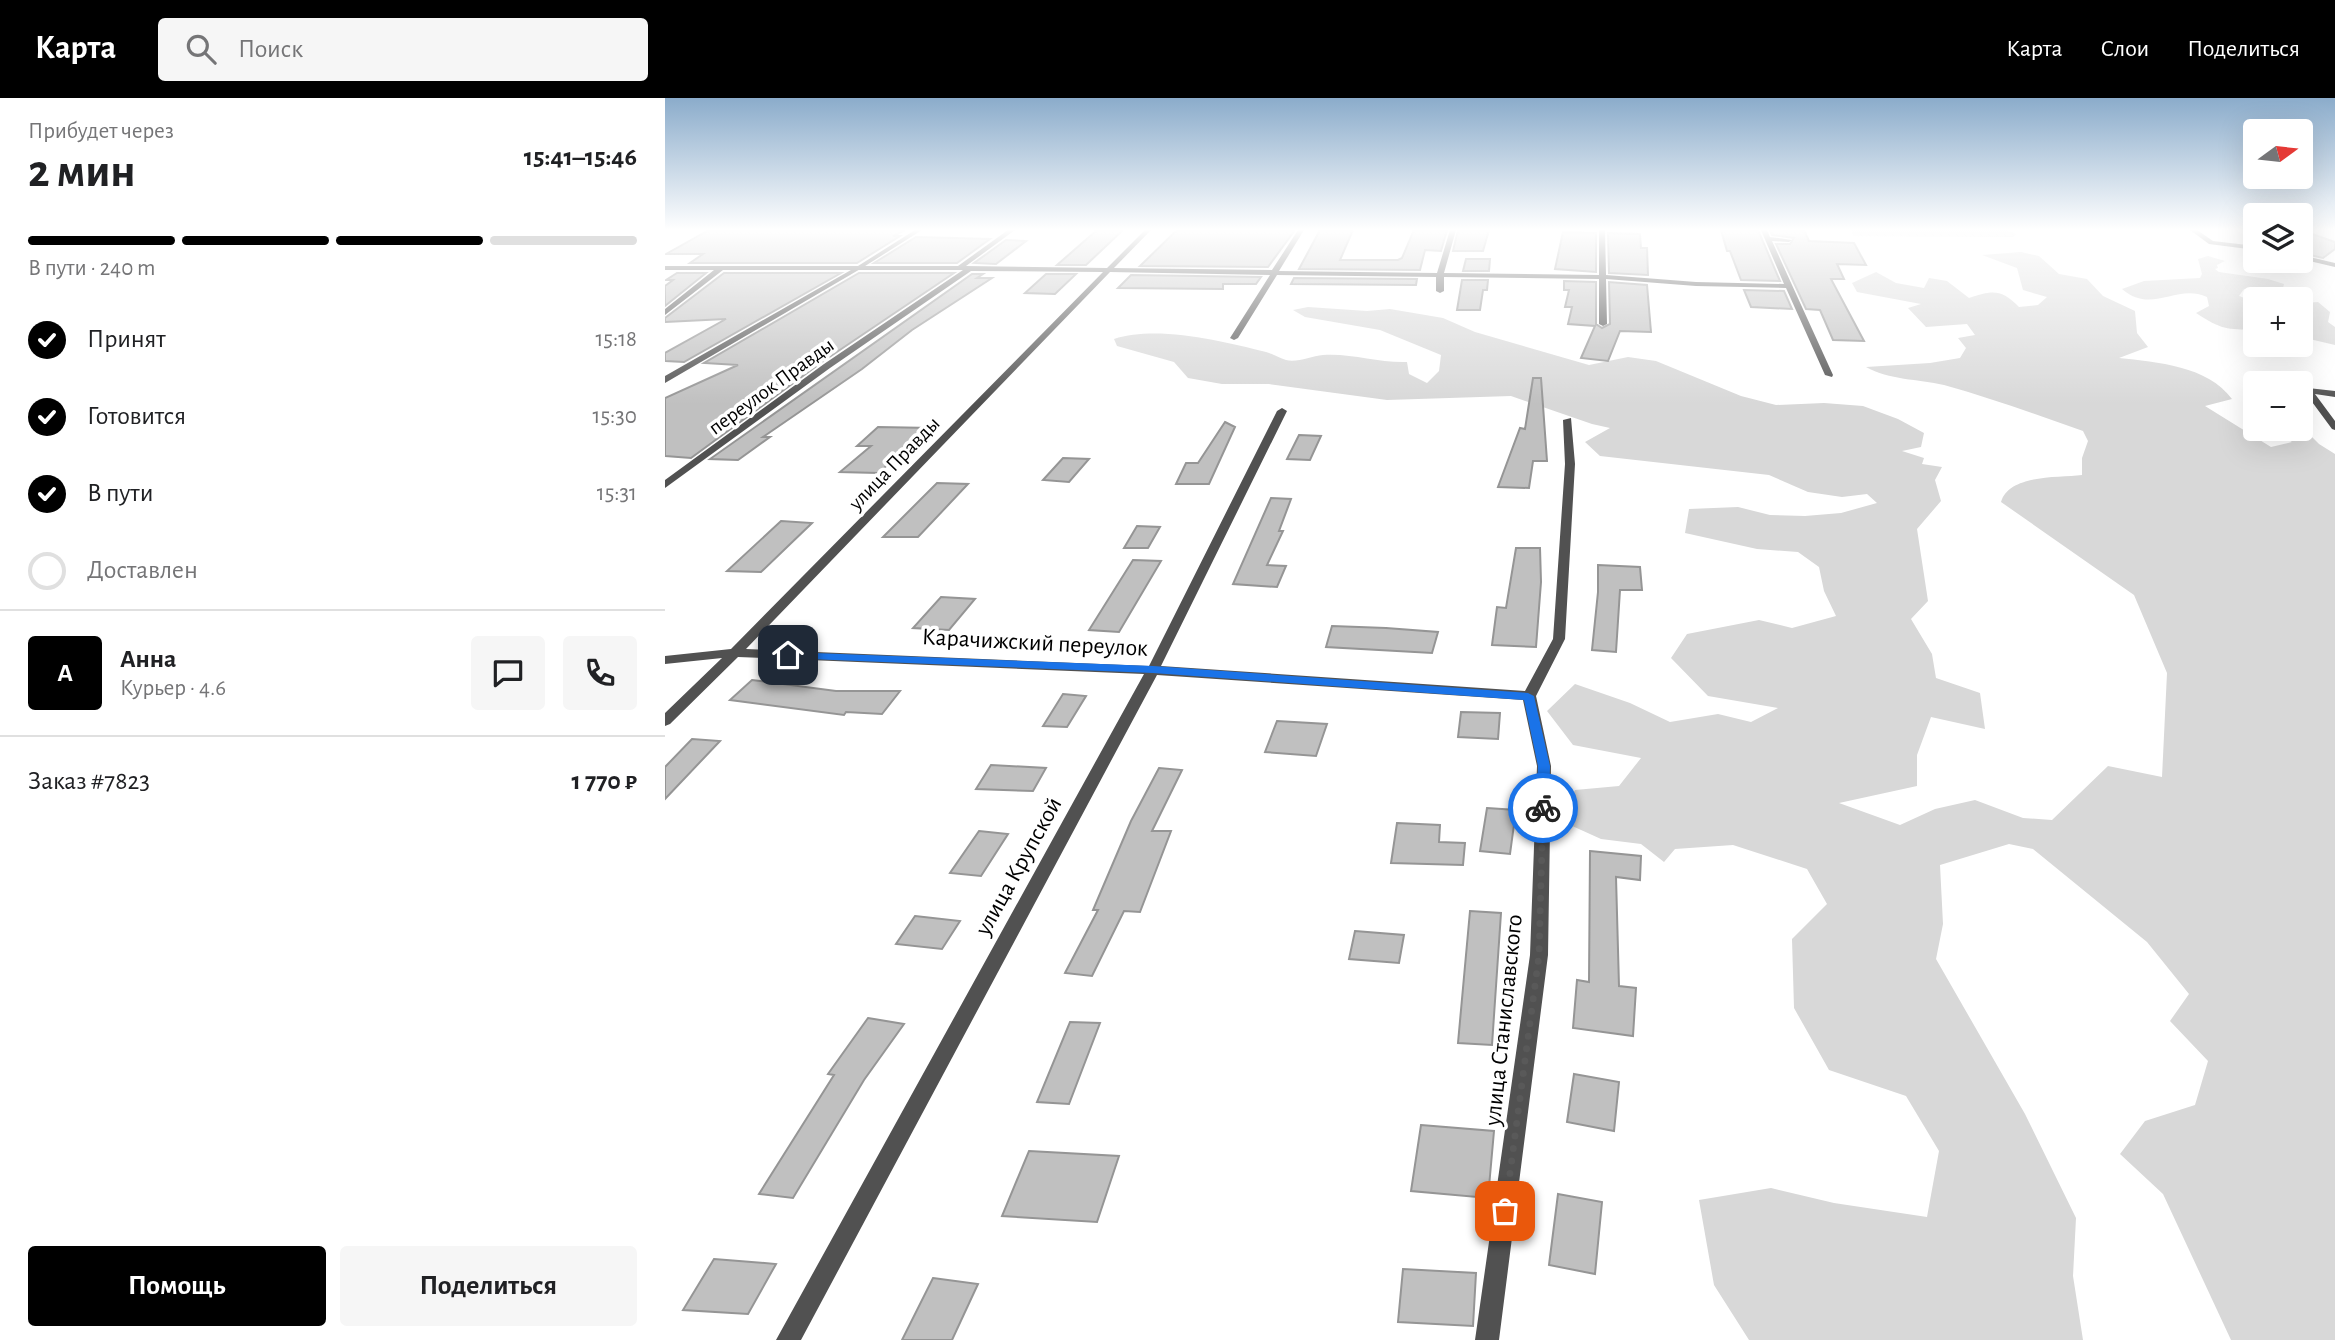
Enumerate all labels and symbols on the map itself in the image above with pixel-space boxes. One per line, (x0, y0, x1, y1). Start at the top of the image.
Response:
north arrow (2243, 119, 2313, 189)
street label: переулок Правды (705, 334, 838, 439)
street label: улица Правды (844, 413, 944, 515)
pin (758, 625, 818, 685)
street label: Карачижский переулок (921, 625, 1149, 661)
courier (1508, 773, 1578, 843)
street label: улица Крупской (971, 794, 1067, 940)
street label: улица Станиславского (1481, 913, 1527, 1128)
pin (1475, 1181, 1535, 1241)

